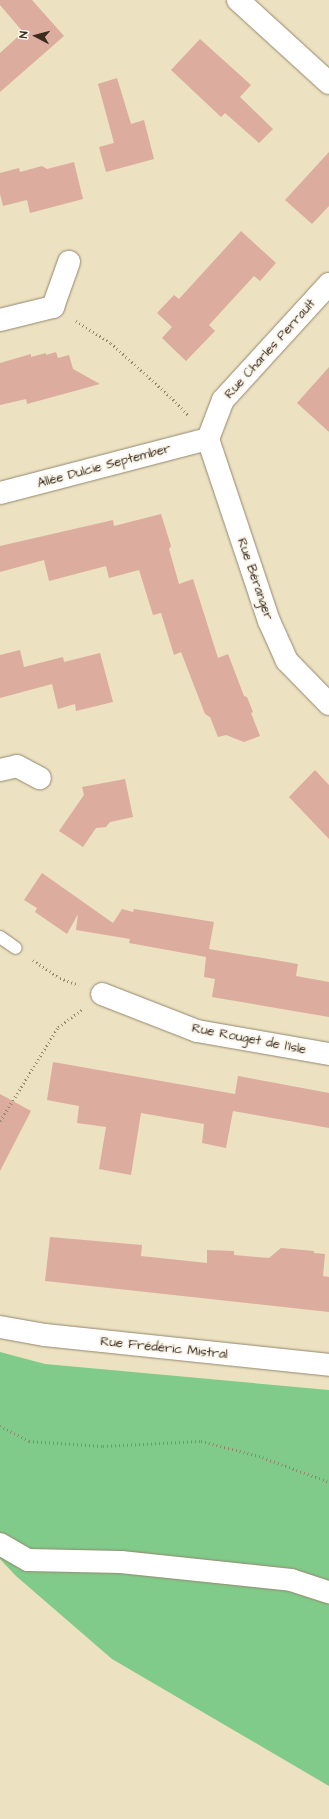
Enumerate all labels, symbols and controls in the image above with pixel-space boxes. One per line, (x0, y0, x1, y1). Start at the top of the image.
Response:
north arrow (16, 16, 56, 56)
text: N (16, 30, 31, 39)
street label: Rue Charles Perrault (221, 296, 319, 402)
street label: Allée Dulcie September (35, 441, 173, 491)
street label: Rue Béranger (234, 536, 276, 622)
street label: Rue Rouget de l'Isle (191, 1020, 307, 1058)
street label: Rue Frédéric Mistral (100, 1334, 228, 1362)

